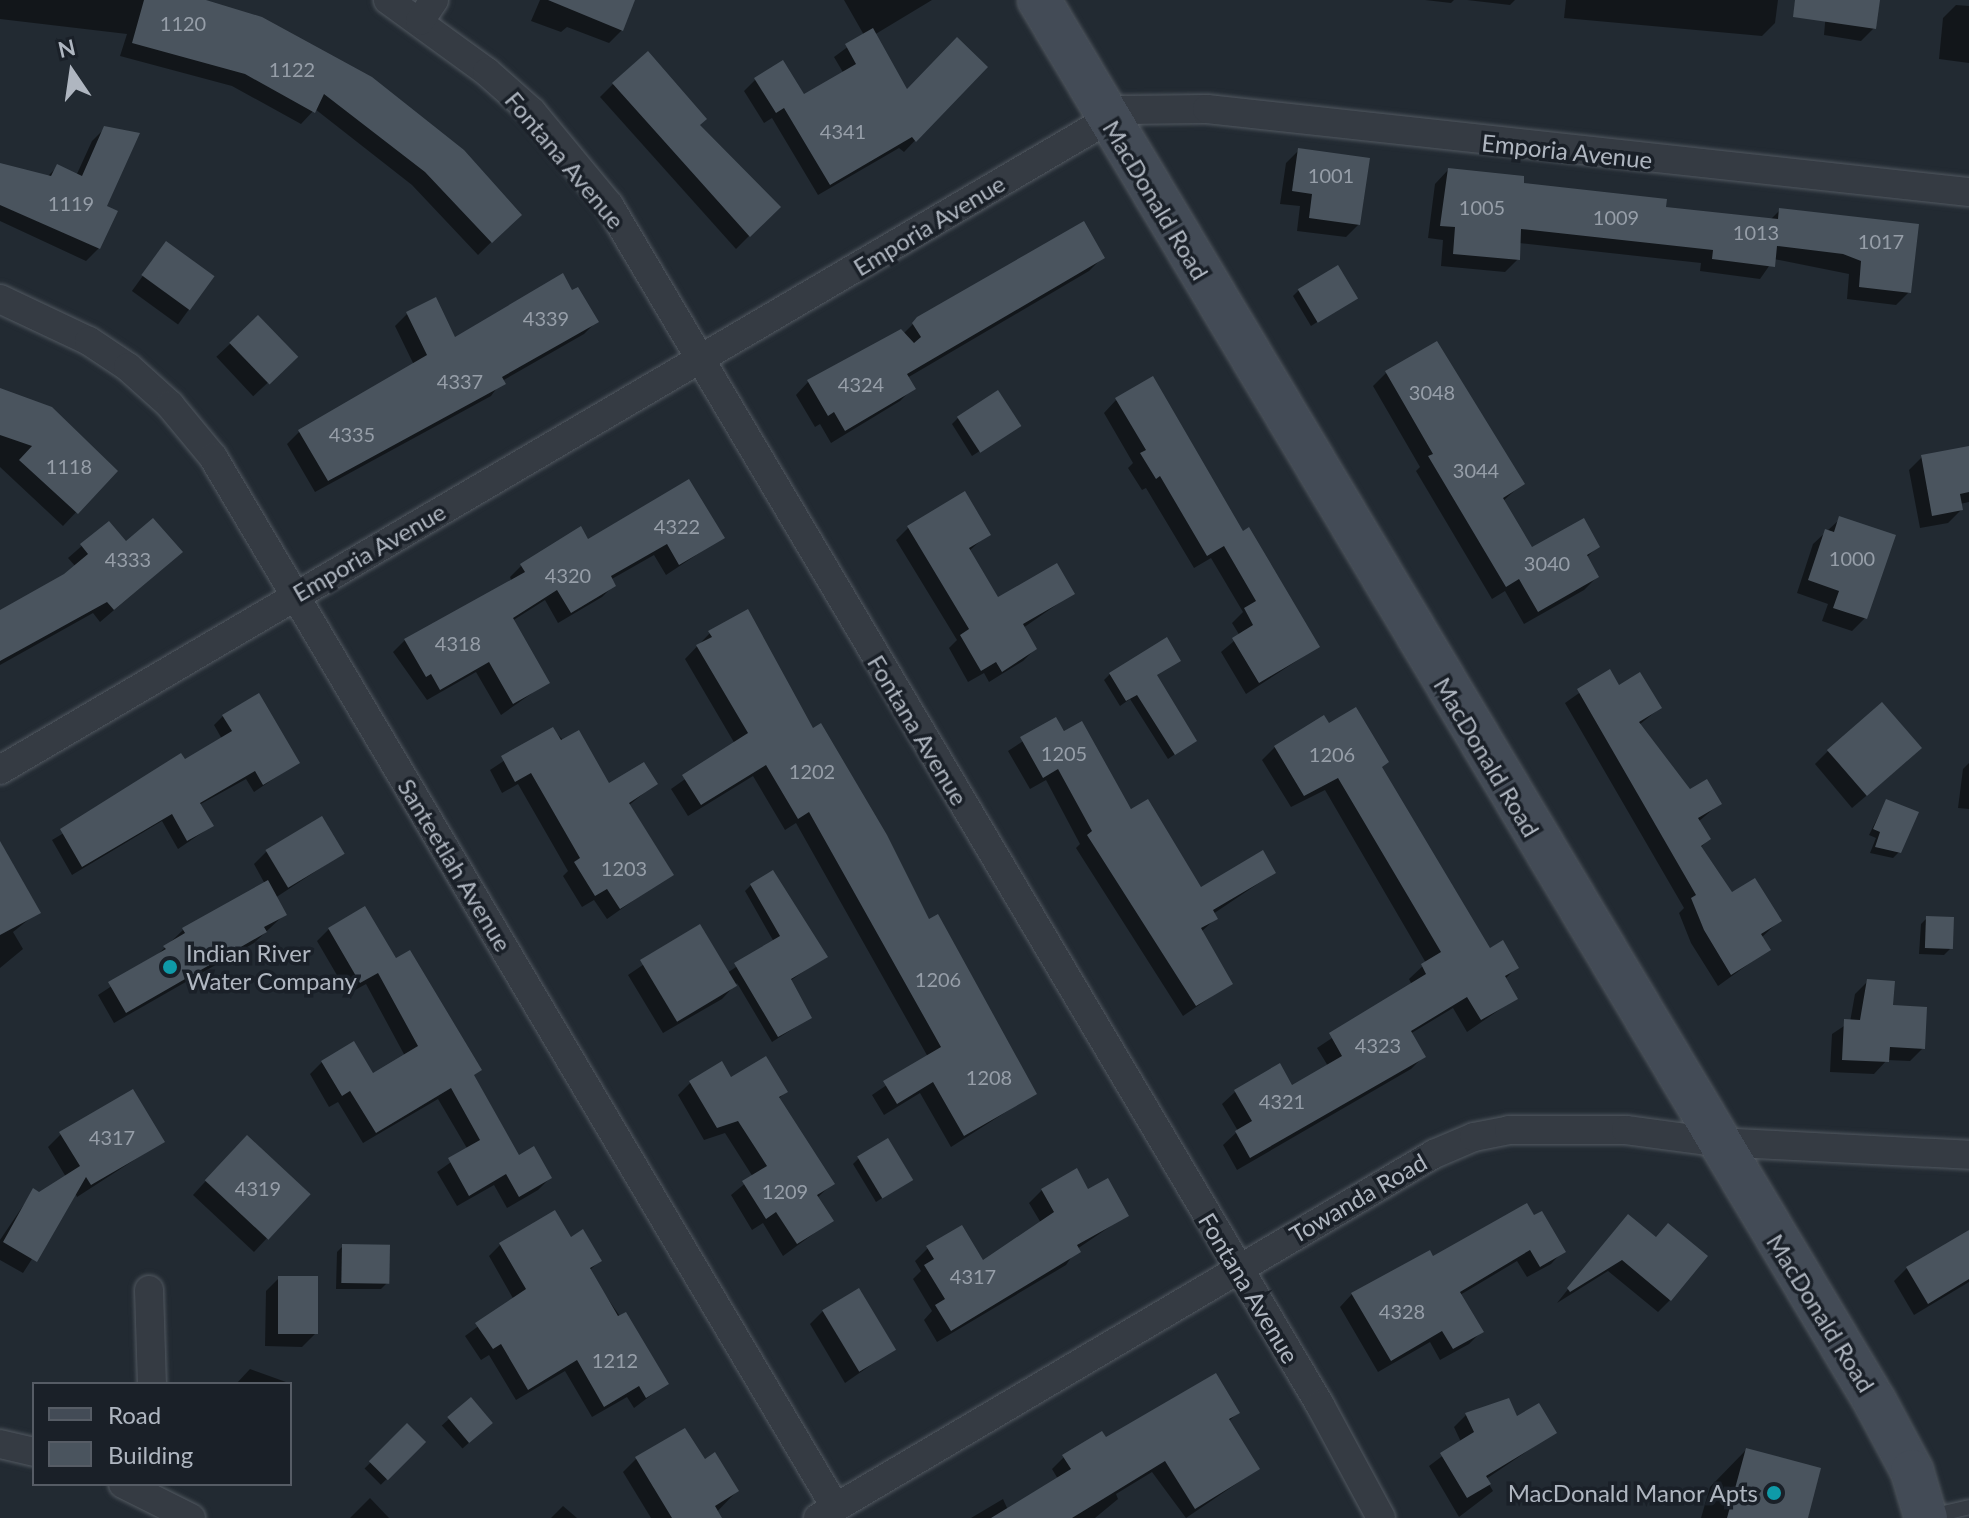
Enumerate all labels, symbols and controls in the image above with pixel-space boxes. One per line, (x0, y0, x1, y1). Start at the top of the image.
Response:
house number: 1120 (160, 11, 206, 35)
north arrow (32, 32, 112, 112)
text: N (55, 33, 78, 63)
house number: 1122 (269, 57, 315, 81)
street label: Fontana Avenue (499, 85, 631, 235)
street label: MacDonald Road (1097, 115, 1215, 285)
house number: 4341 (820, 119, 866, 143)
street label: Emporia Avenue (1480, 128, 1654, 174)
house number: 1001 (1308, 163, 1354, 187)
street label: Emporia Avenue (848, 168, 1010, 282)
house number: 1119 (48, 191, 94, 215)
house number: 1005 (1459, 195, 1505, 219)
house number: 1009 (1593, 205, 1639, 229)
house number: 1013 (1733, 220, 1779, 244)
house number: 1017 (1858, 229, 1904, 253)
house number: 4339 (523, 306, 569, 330)
house number: 4337 (437, 369, 483, 393)
house number: 4324 (838, 372, 884, 396)
house number: 3048 (1409, 380, 1455, 404)
house number: 4335 (329, 422, 375, 446)
house number: 1118 (46, 454, 92, 478)
house number: 3044 (1453, 458, 1499, 482)
street label: Emporia Avenue (287, 496, 451, 608)
house number: 4322 (654, 514, 700, 538)
house number: 1000 (1829, 546, 1875, 570)
house number: 4333 (105, 547, 151, 571)
house number: 3040 (1524, 551, 1570, 575)
house number: 4320 (545, 563, 591, 587)
house number: 4318 (435, 631, 481, 655)
street label: Fontana Avenue (862, 649, 974, 811)
street label: MacDonald Road (1428, 672, 1546, 842)
house number: 1205 (1041, 741, 1087, 765)
house number: 1206 (1309, 742, 1355, 766)
house number: 1202 (789, 759, 835, 783)
street label: Santeetlah Avenue (392, 773, 518, 957)
house number: 1203 (601, 856, 647, 880)
place label: Indian River Water Company (186, 939, 357, 995)
marker: Indian River Water Company (161, 958, 179, 976)
house number: 1206 (915, 967, 961, 991)
house number: 4323 (1355, 1033, 1401, 1057)
house number: 1208 (966, 1065, 1012, 1089)
house number: 4321 (1259, 1089, 1305, 1113)
house number: 4317 (89, 1125, 135, 1149)
street label: Towanda Road (1284, 1147, 1432, 1249)
house number: 4319 (235, 1176, 281, 1200)
house number: 1209 (762, 1179, 808, 1203)
street label: Fontana Avenue (1193, 1207, 1305, 1369)
street label: MacDonald Road (1761, 1229, 1881, 1397)
house number: 4317 (950, 1264, 996, 1288)
house number: 4328 (1379, 1299, 1425, 1323)
house number: 1212 (592, 1348, 638, 1372)
legend (32, 1382, 292, 1486)
text: Road (108, 1400, 161, 1429)
text: Building (108, 1440, 193, 1469)
place label: MacDonald Manor Apts (1506, 1479, 1758, 1507)
marker: MacDonald Manor Apts (1765, 1484, 1783, 1502)

